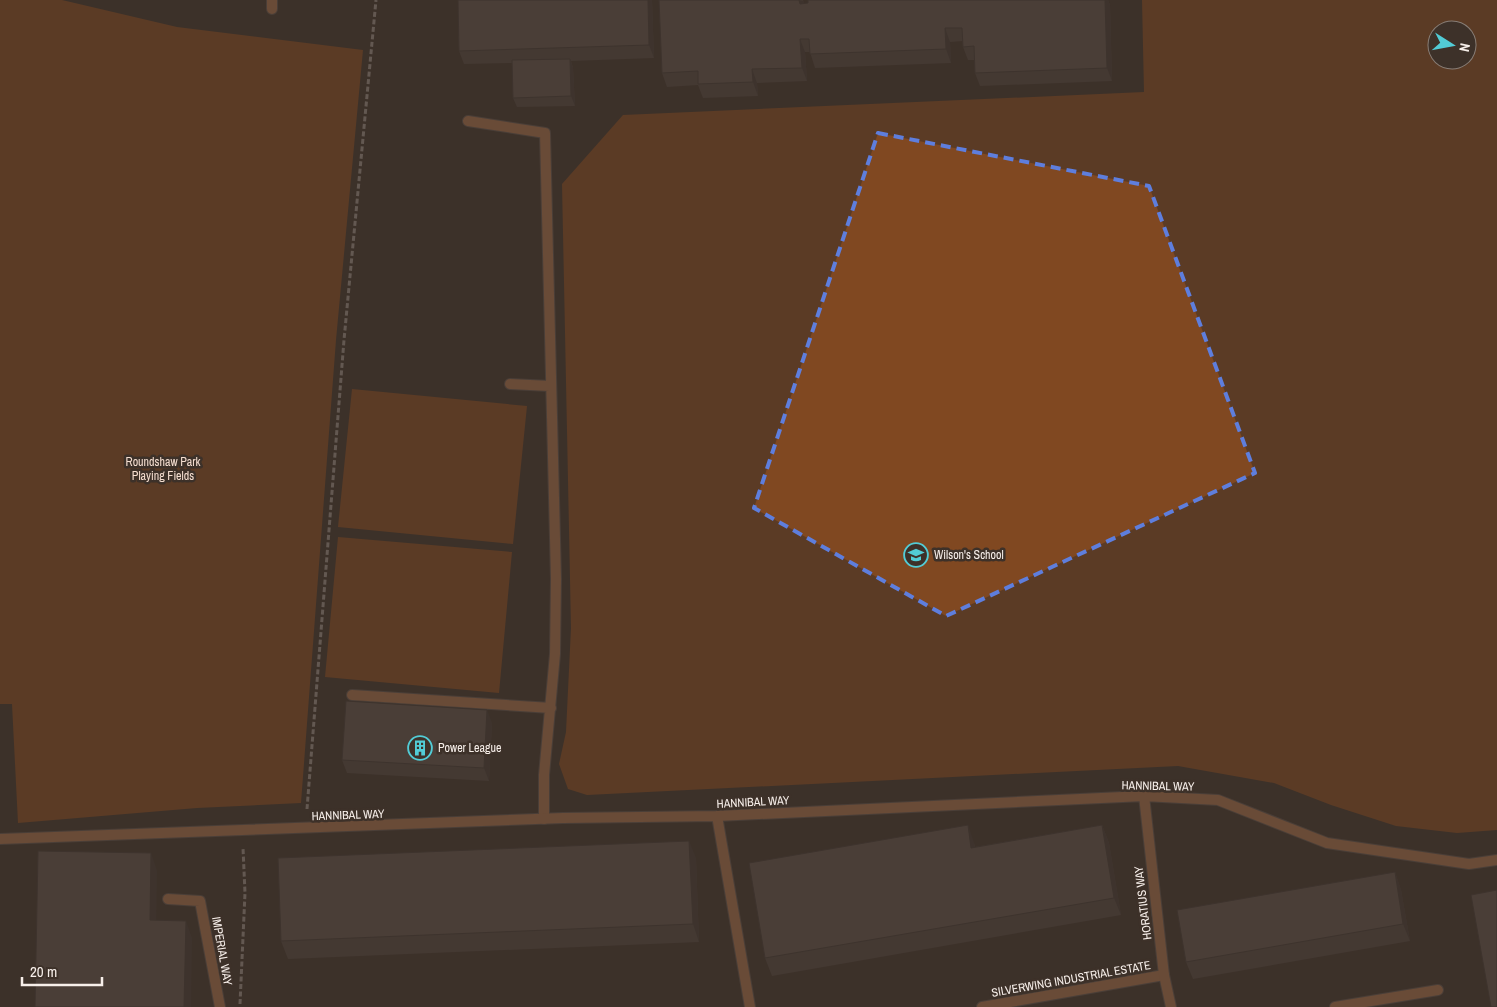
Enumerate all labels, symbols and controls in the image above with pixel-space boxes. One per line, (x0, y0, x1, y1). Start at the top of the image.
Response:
north arrow (1427, 20, 1477, 70)
text: N (1455, 42, 1474, 53)
park label: Roundshaw Park Playing Fields (126, 454, 201, 484)
school or university icon: Wilson's School (903, 542, 929, 568)
place label: Wilson's School (934, 547, 1004, 563)
building icon: Power League (407, 735, 433, 761)
place label: Power League (438, 740, 501, 756)
street label: HANNIBAL WAY (1121, 777, 1195, 795)
street label: HANNIBAL WAY (716, 792, 790, 812)
street label: HANNIBAL WAY (311, 806, 385, 824)
street label: HORATIUS WAY (1130, 865, 1155, 941)
street label: IMPERIAL WAY (208, 915, 236, 987)
scale bar (22, 954, 102, 986)
street label: SILVERWING INDUSTRIAL ESTATE (990, 957, 1152, 1001)
text: 20 m (30, 961, 57, 982)

